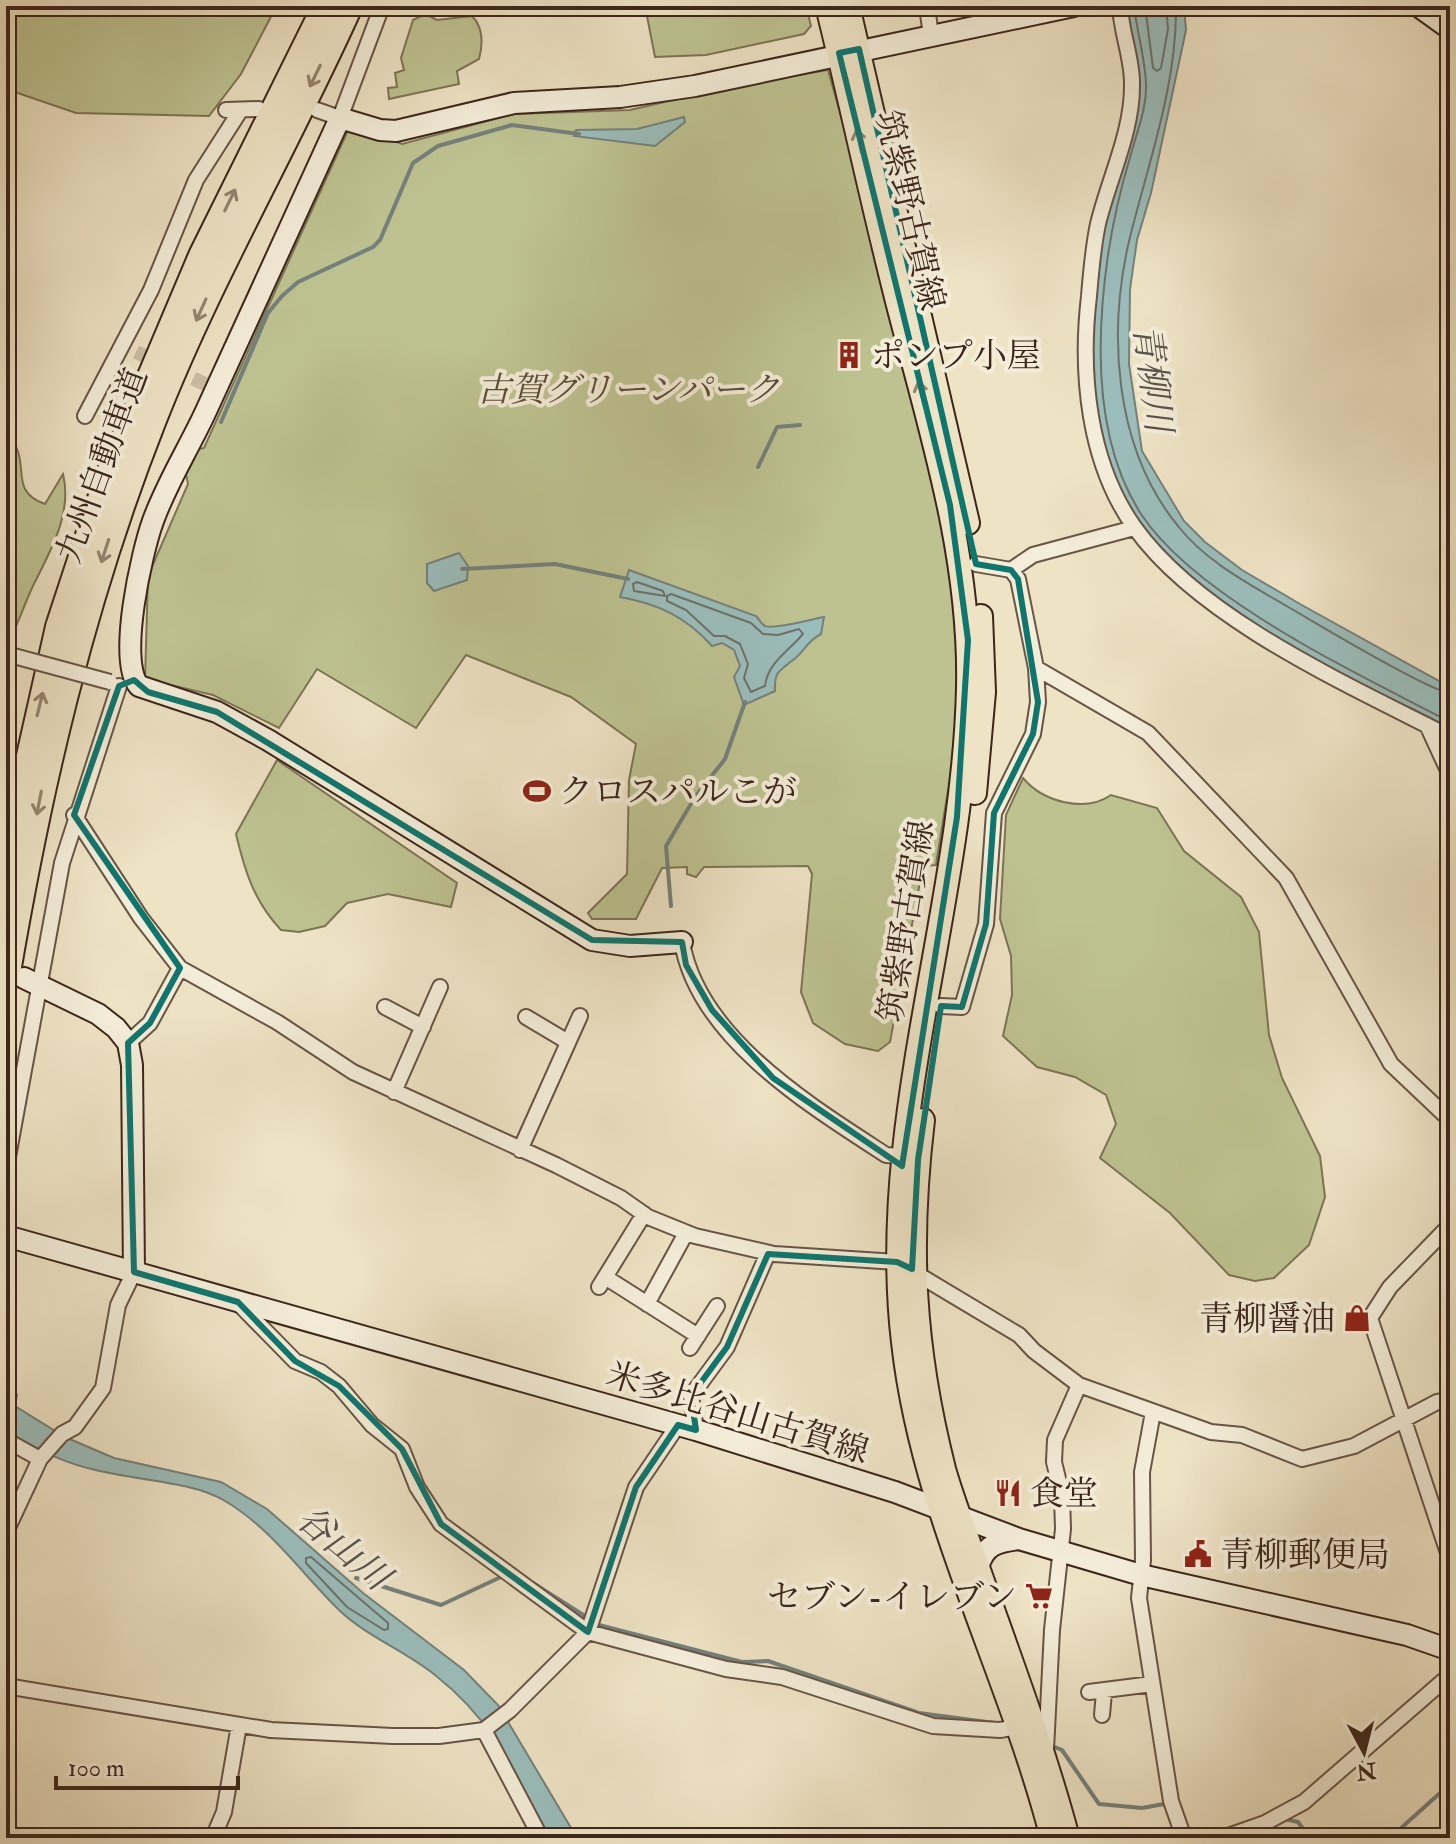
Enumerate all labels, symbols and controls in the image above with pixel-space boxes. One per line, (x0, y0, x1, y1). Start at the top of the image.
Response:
one-way arrow (307, 64, 322, 88)
street label: 筑紫野古賀線 (866, 106, 953, 315)
one-way arrow (851, 128, 866, 154)
one-way arrow (223, 189, 238, 213)
one-way arrow (193, 298, 208, 322)
water label: 青柳川 (1124, 322, 1182, 438)
place label: ポンプ小屋 (871, 335, 1041, 378)
building icon: ポンプ小屋 (834, 340, 864, 370)
street label: 九州自動車道 (47, 362, 157, 569)
park label: 古賀グリーンパーク (477, 369, 779, 412)
one-way arrow (913, 381, 928, 407)
one-way arrow (97, 539, 112, 564)
one-way arrow (34, 692, 49, 718)
place label: クロスパルこが (559, 771, 797, 814)
sports icon: クロスパルこが (522, 776, 552, 806)
one-way arrow (31, 789, 46, 815)
street label: 筑紫野古賀線 (869, 817, 944, 1025)
place label: 青柳醤油 (1199, 1298, 1335, 1341)
shop icon: 青柳醤油 (1342, 1303, 1372, 1333)
street label: 米多比谷山古賀線 (601, 1353, 874, 1474)
place label: 食堂 (1030, 1473, 1098, 1516)
restaurant icon: 食堂 (993, 1478, 1023, 1508)
water label: 谷山川 (287, 1496, 402, 1603)
place label: 青柳郵便局 (1220, 1534, 1390, 1577)
public building icon: 青柳郵便局 (1183, 1539, 1213, 1569)
place label: セブン-イレブン (767, 1576, 1017, 1619)
supermarket icon: セブン-イレブン (1024, 1581, 1054, 1611)
north arrow (1324, 1712, 1404, 1792)
scale bar (56, 1740, 238, 1790)
text: 100 m (68, 1753, 125, 1784)
text: N (1355, 1756, 1379, 1786)

